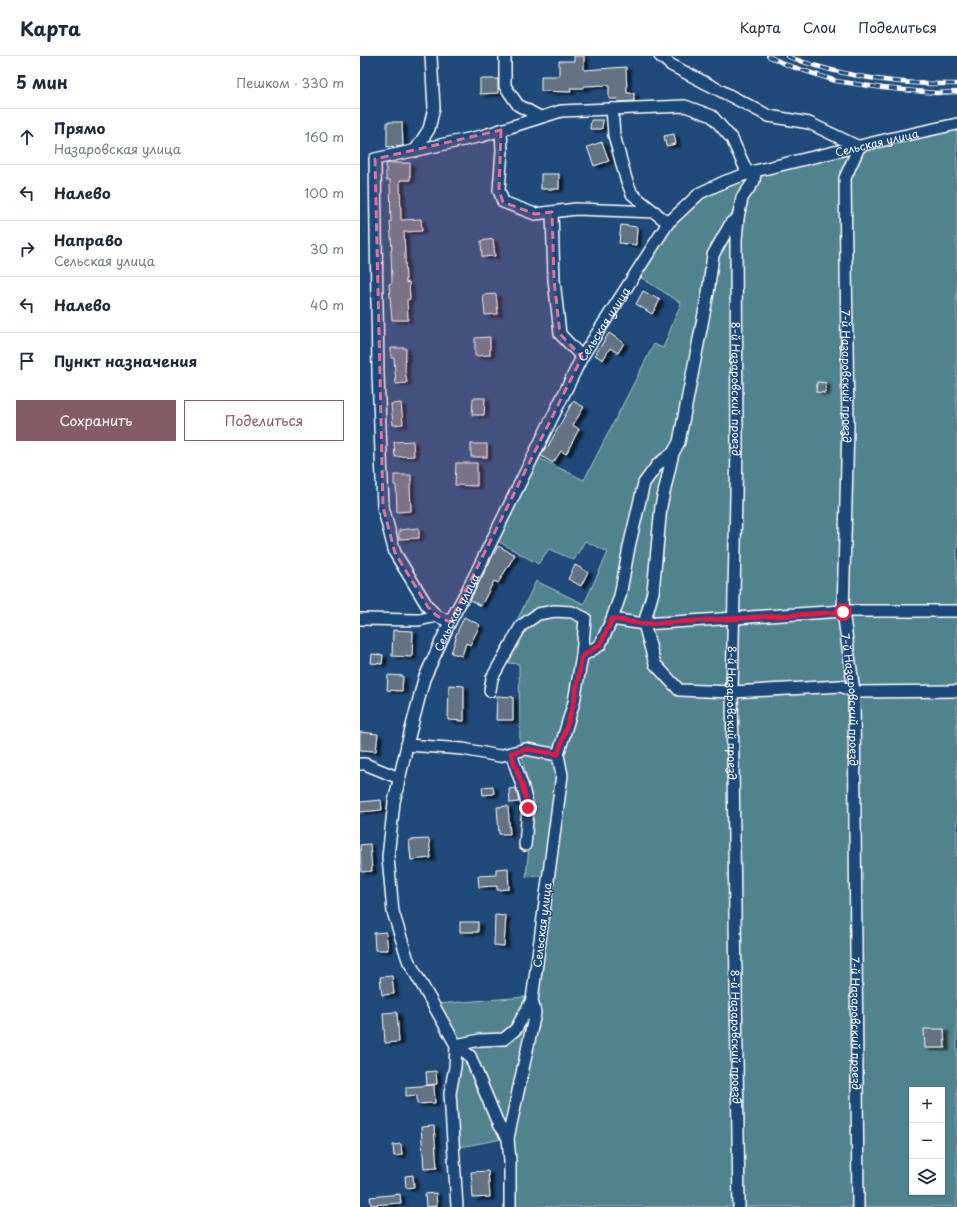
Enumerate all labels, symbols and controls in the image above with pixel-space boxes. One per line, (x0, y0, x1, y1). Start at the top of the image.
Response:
text: Карта (20, 14, 81, 42)
text: Карта (740, 17, 781, 38)
text: Слои (803, 17, 836, 38)
text: Поделиться (858, 17, 937, 38)
text: 5 мин (16, 69, 68, 95)
text: Пешком · 330 m (236, 73, 344, 92)
text: Прямо (54, 116, 105, 139)
street label: Сельская улица (833, 124, 920, 160)
icon: ahead (16, 126, 38, 148)
text: 160 m (305, 127, 344, 146)
text: Назаровская улица (54, 139, 181, 158)
text: Налево (54, 181, 111, 204)
icon: left (16, 182, 38, 204)
text: 100 m (304, 183, 344, 202)
text: Направо (54, 228, 123, 251)
icon: right (16, 238, 38, 260)
text: 30 m (310, 239, 344, 258)
text: Сельская улица (54, 251, 155, 270)
street label: Сельская улица (573, 283, 634, 364)
text: Налево (54, 293, 111, 316)
icon: left (16, 294, 38, 316)
text: 40 m (310, 295, 344, 314)
street label: 7-й Назаровский проезд (838, 310, 857, 443)
street label: 8-й Назаровский проезд (728, 322, 746, 456)
text: Пункт назначения (54, 349, 197, 372)
icon: arrive (16, 350, 38, 372)
button: Сохранить (16, 400, 176, 441)
button: Поделиться (184, 400, 344, 441)
street label: Сельская улица (429, 570, 483, 654)
route start (834, 603, 852, 621)
street label: 7-й Назаровский проезд (838, 632, 863, 766)
street label: 8-й Назаровский проезд (723, 646, 742, 780)
route end (519, 799, 537, 817)
street label: Сельская улица (528, 882, 556, 968)
street label: 7-й Назаровский проезд (848, 957, 866, 1090)
street label: 8-й Назаровский проезд (727, 970, 746, 1104)
map controls (909, 1087, 945, 1195)
button: + (909, 1087, 945, 1123)
button: − (909, 1123, 945, 1159)
button: layers (909, 1159, 945, 1195)

